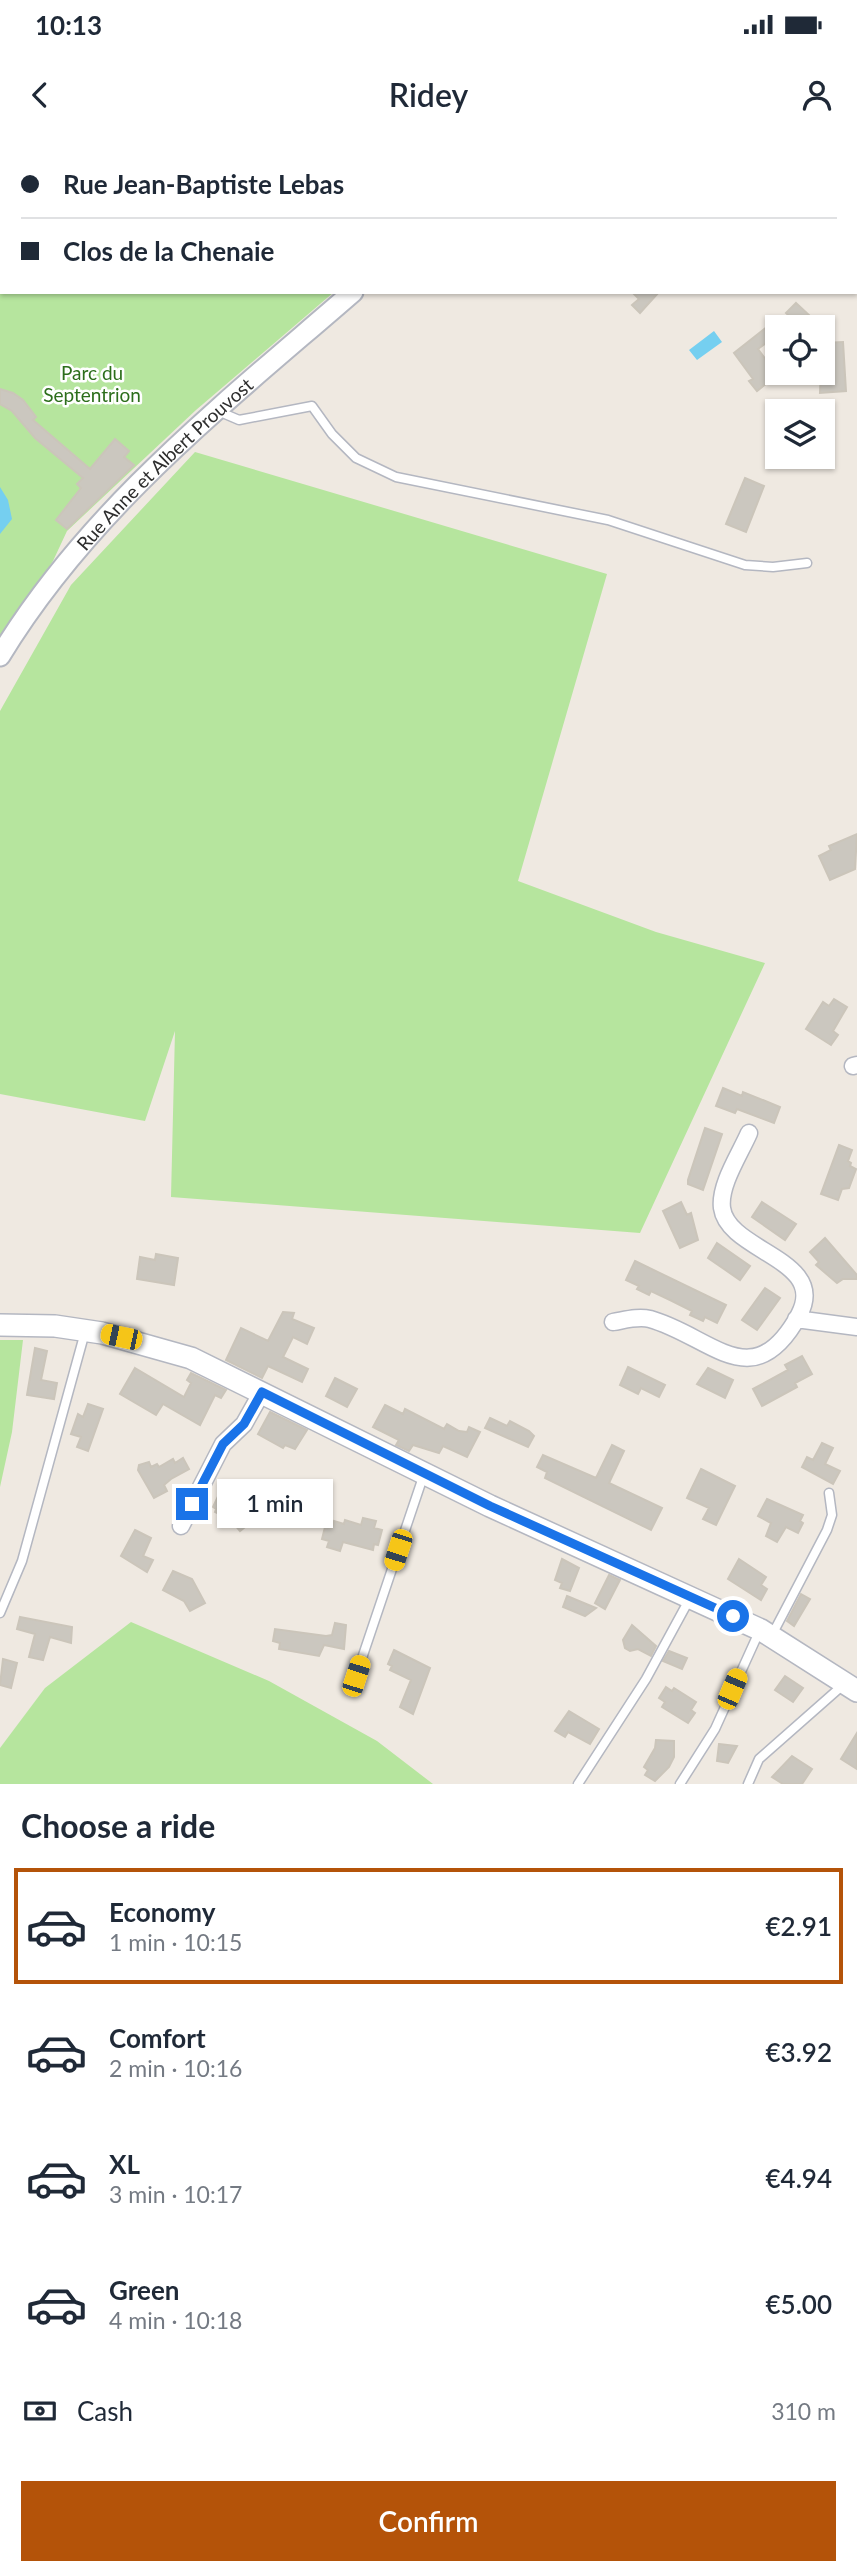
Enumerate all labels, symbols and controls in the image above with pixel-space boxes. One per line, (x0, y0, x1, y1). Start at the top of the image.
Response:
text: 10:13 (35, 9, 102, 41)
text: Ridey (389, 75, 468, 114)
icon: back (21, 76, 59, 114)
icon: person (798, 76, 836, 114)
text: Rue Jean-Baptiste Lebas (63, 168, 344, 200)
text: Clos de la Chenaie (63, 235, 274, 267)
map controls (765, 315, 835, 469)
button: locate (765, 315, 835, 385)
park label: Parc du Septentrion (43, 361, 141, 406)
street label: Rue Anne et Albert Prouvost (71, 372, 257, 554)
button: layers (765, 399, 835, 469)
car (99, 1322, 144, 1352)
callout: 1 min (216, 1480, 332, 1528)
route end (176, 1488, 208, 1520)
text: 1 min (247, 1489, 303, 1517)
car (382, 1527, 415, 1573)
route start (717, 1600, 749, 1632)
car (340, 1653, 373, 1699)
car (715, 1666, 750, 1712)
text: Choose a ride (21, 1806, 215, 1845)
icon: car (25, 1895, 88, 1958)
text: Economy (109, 1896, 215, 1928)
text: €2.91 (766, 1910, 832, 1942)
text: 1 min · 10:15 (109, 1928, 242, 1956)
icon: car (25, 2021, 88, 2084)
text: Comfort (109, 2022, 206, 2054)
text: €3.92 (766, 2036, 832, 2068)
text: 2 min · 10:16 (109, 2054, 242, 2082)
icon: car (25, 2147, 88, 2210)
text: XL (109, 2148, 140, 2180)
text: €4.94 (766, 2162, 832, 2194)
text: 3 min · 10:17 (109, 2180, 242, 2208)
icon: car (25, 2273, 88, 2336)
text: Green (109, 2274, 179, 2306)
text: €5.00 (766, 2288, 832, 2320)
text: 4 min · 10:18 (109, 2306, 242, 2334)
icon: cash (21, 2392, 59, 2430)
text: Cash (77, 2395, 133, 2427)
text: 310 m (771, 2397, 836, 2425)
button: Confirm (21, 2481, 836, 2561)

